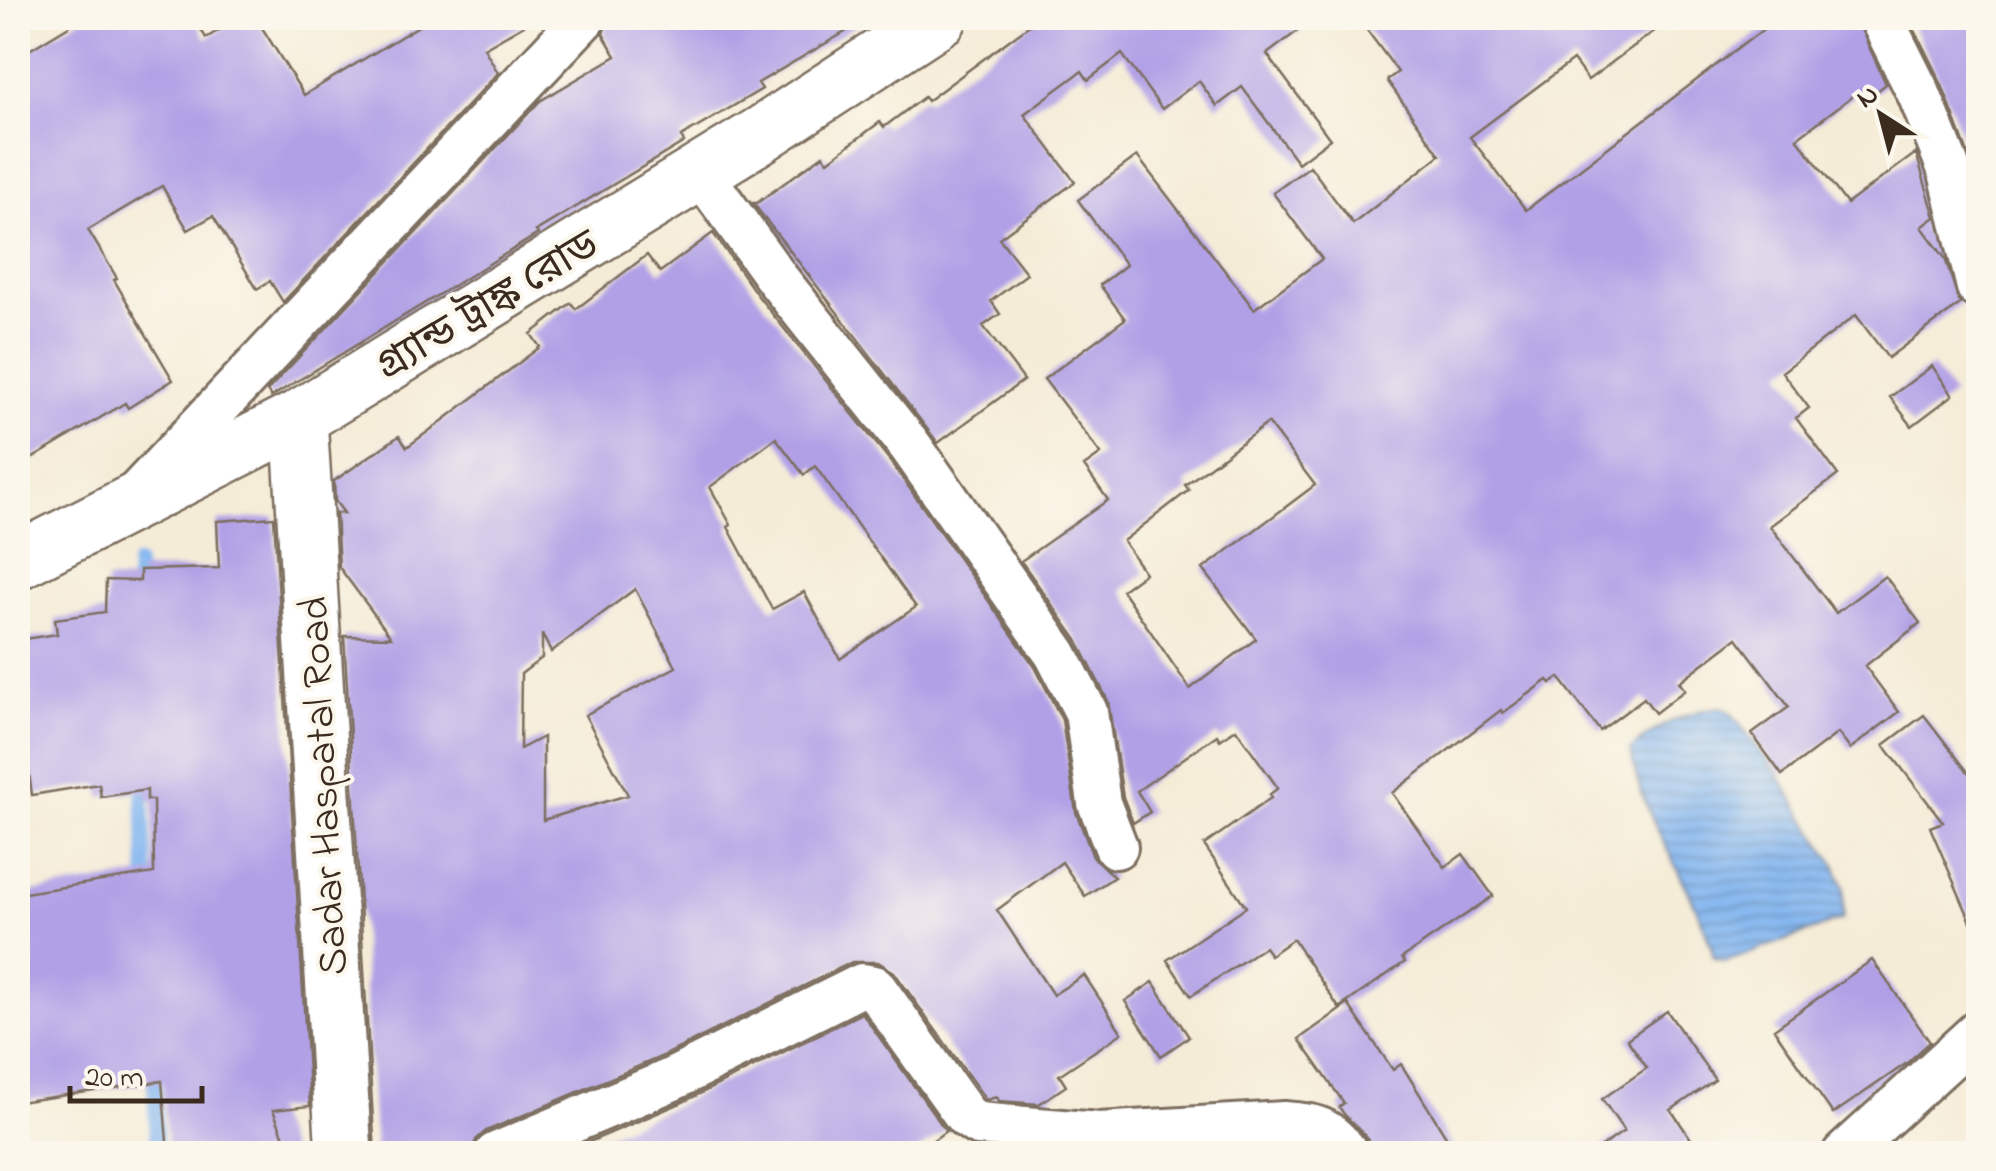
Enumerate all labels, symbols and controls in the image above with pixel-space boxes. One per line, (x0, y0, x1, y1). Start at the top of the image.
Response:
north arrow (1831, 65, 1931, 165)
text: N (1849, 75, 1888, 120)
street label: গ্র্যান্ড ট্রাঙ্ক রোড (365, 216, 612, 398)
street label: Sadar Haspatal Road (285, 595, 366, 977)
scale bar (70, 1041, 202, 1103)
text: 20 m (85, 1057, 144, 1101)

